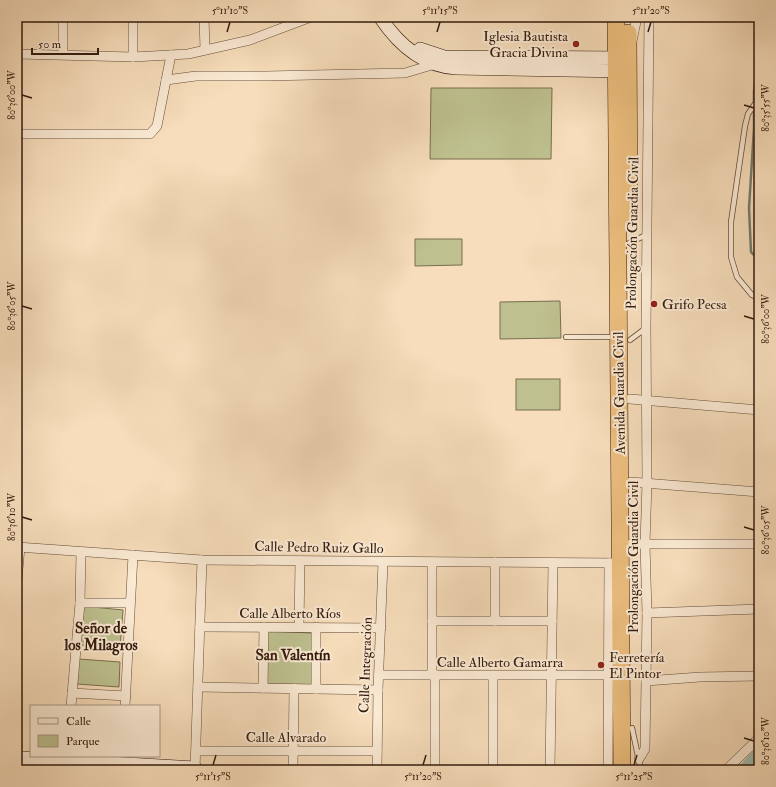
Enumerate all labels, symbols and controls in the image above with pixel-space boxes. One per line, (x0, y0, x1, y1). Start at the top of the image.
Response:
text: 5°11'10"S (212, 5, 248, 17)
text: 5°11'15"S (422, 5, 458, 17)
text: 5°11'20"S (632, 5, 670, 17)
place label: Iglesia Bautista Gracia Divina (483, 28, 568, 61)
scale bar (32, 30, 98, 56)
text: 50 m (38, 37, 62, 52)
marker: Iglesia Bautista Gracia Divina (571, 39, 581, 49)
text: 80°36'00"W (6, 69, 18, 120)
text: 80°35'55"W (760, 83, 772, 132)
street label: Prolongación Guardia Civil (623, 156, 642, 309)
text: 80°36'05"W (6, 281, 18, 330)
text: 80°36'00"W (760, 293, 772, 344)
place label: Grifo Pecsa (662, 296, 727, 313)
marker: Grifo Pecsa (649, 299, 659, 309)
street label: Avenida Guardia Civil (610, 331, 629, 456)
street label: Prolongación Guardia Civil (625, 480, 642, 633)
text: 80°36'10"W (6, 492, 18, 541)
text: 80°36'05"W (760, 505, 772, 554)
street label: Calle Pedro Ruiz Gallo (254, 538, 384, 557)
street label: Calle Alberto Ríos (239, 605, 341, 622)
street label: Calle Integración (355, 617, 376, 713)
district label: Señor de los Milagros (63, 619, 138, 656)
district label: San Valentín (255, 646, 331, 665)
place label: Ferretería El Pintor (609, 649, 665, 682)
street label: Calle Alberto Gamarra (437, 654, 564, 671)
marker: Ferretería El Pintor (596, 660, 606, 670)
legend (30, 705, 160, 757)
text: Calle (66, 714, 91, 729)
text: 80°36'10"W (760, 716, 772, 765)
street label: Calle Alvarado (246, 729, 327, 746)
text: Parque (66, 734, 100, 749)
text: 5°11'15"S (195, 771, 231, 783)
text: 5°11'20"S (404, 771, 442, 783)
text: 5°11'25"S (616, 771, 653, 783)

